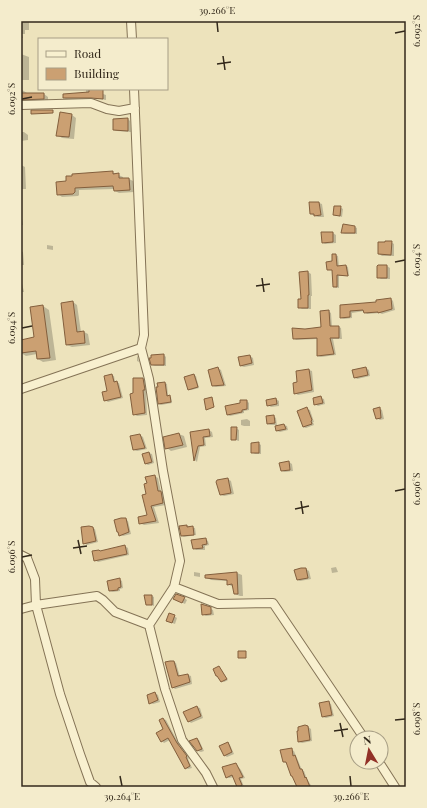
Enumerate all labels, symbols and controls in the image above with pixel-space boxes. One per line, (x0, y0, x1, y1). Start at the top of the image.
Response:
text: 39.266°E (199, 3, 235, 17)
text: 6.092°S (409, 15, 423, 47)
legend (38, 38, 168, 90)
text: Road (74, 45, 101, 61)
text: Building (74, 65, 120, 81)
text: 6.092°S (4, 83, 18, 115)
text: 6.094°S (409, 244, 423, 276)
text: 6.094°S (4, 312, 18, 344)
text: 6.096°S (409, 473, 423, 505)
text: 6.096°S (4, 541, 18, 573)
text: 6.098°S (409, 703, 423, 735)
north arrow (349, 730, 389, 770)
text: N (362, 732, 372, 748)
text: 39.264°E (104, 789, 140, 803)
text: 39.266°E (333, 789, 369, 803)

